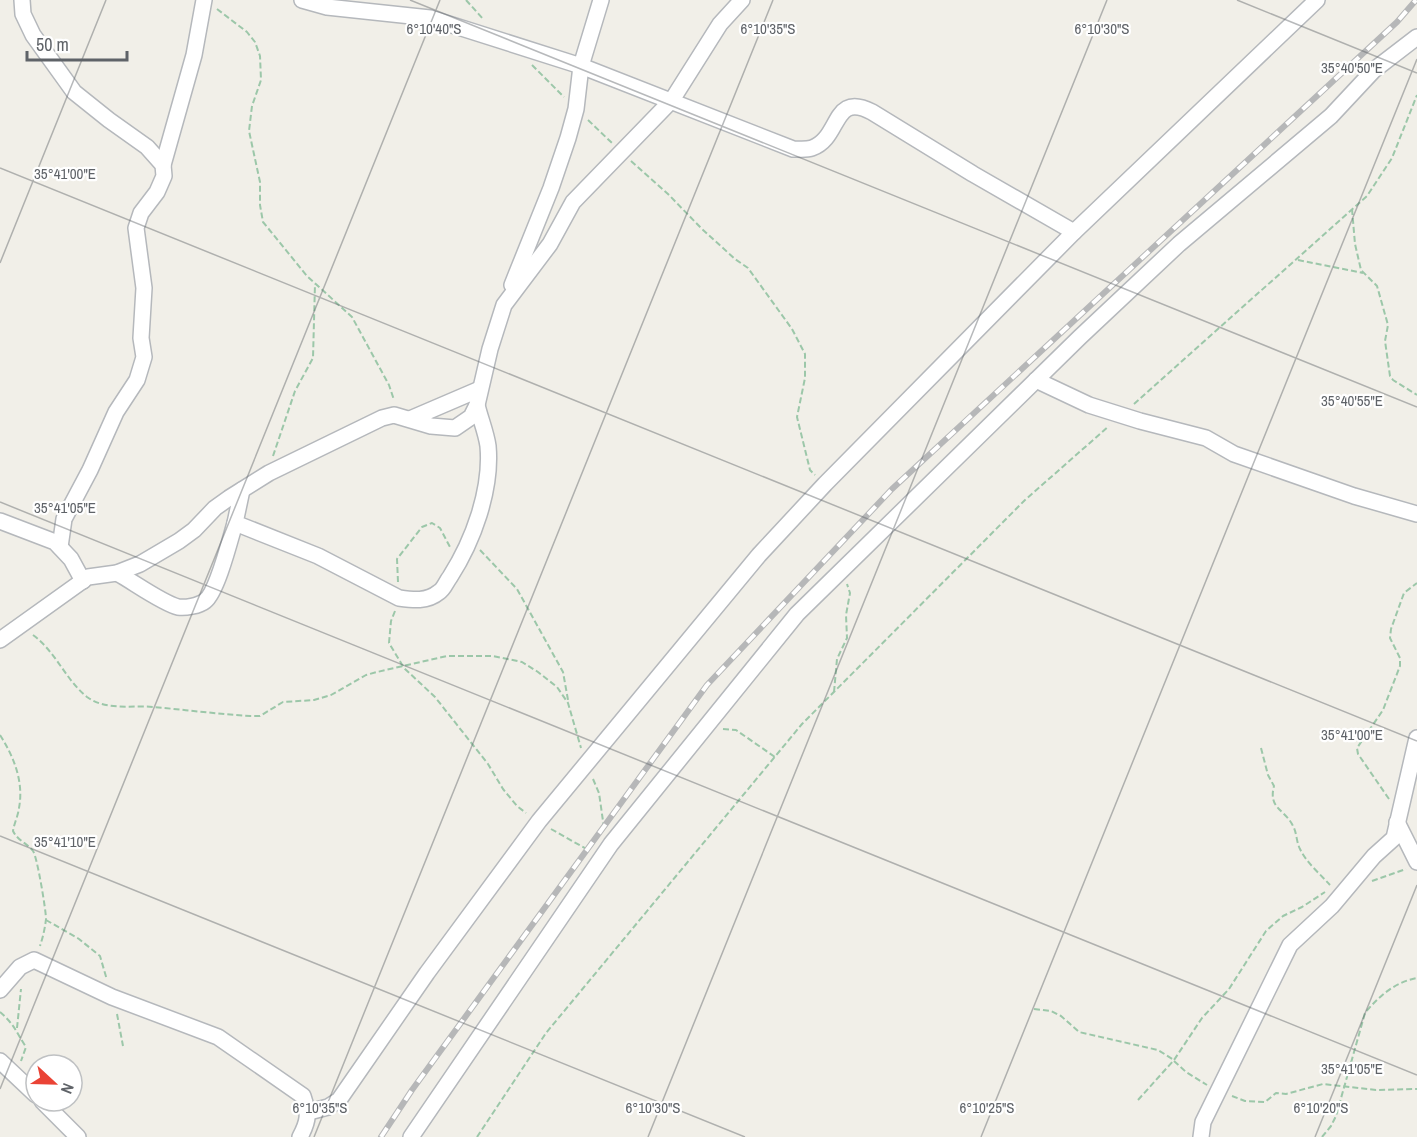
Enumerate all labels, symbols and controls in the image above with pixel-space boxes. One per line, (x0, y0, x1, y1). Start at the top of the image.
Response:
text: 6°10'40"S (406, 18, 462, 39)
text: 6°10'35"S (740, 18, 796, 39)
text: 6°10'30"S (1074, 18, 1130, 39)
scale bar (27, 24, 128, 62)
text: 50 m (36, 32, 69, 57)
text: 35°40'50"E (1321, 57, 1383, 78)
text: 35°41'00"E (34, 163, 96, 184)
text: 35°40'55"E (1321, 390, 1383, 411)
text: 35°41'05"E (34, 497, 96, 518)
text: 35°41'00"E (1321, 724, 1383, 745)
text: 35°41'10"E (34, 831, 96, 852)
north arrow (24, 1053, 84, 1113)
text: 35°41'05"E (1321, 1058, 1383, 1079)
text: N (56, 1080, 80, 1097)
text: 6°10'35"S (292, 1097, 348, 1118)
text: 6°10'30"S (625, 1097, 681, 1118)
text: 6°10'25"S (959, 1097, 1015, 1118)
text: 6°10'20"S (1293, 1097, 1349, 1118)

